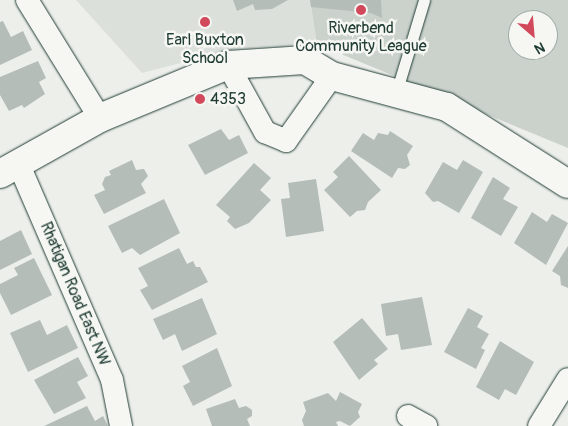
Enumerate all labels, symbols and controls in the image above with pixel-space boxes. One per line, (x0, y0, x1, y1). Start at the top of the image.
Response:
marker: Riverbend Community League (355, 4, 367, 16)
north arrow (508, 10, 558, 60)
marker: Earl Buxton School (199, 16, 211, 28)
place label: Riverbend Community League (295, 18, 427, 56)
place label: Earl Buxton School (166, 30, 244, 68)
text: N (532, 38, 548, 58)
place label: 4353 (210, 89, 246, 109)
marker: 4353 (194, 93, 206, 105)
street label: Rhatigan Road East NW (36, 219, 114, 369)

